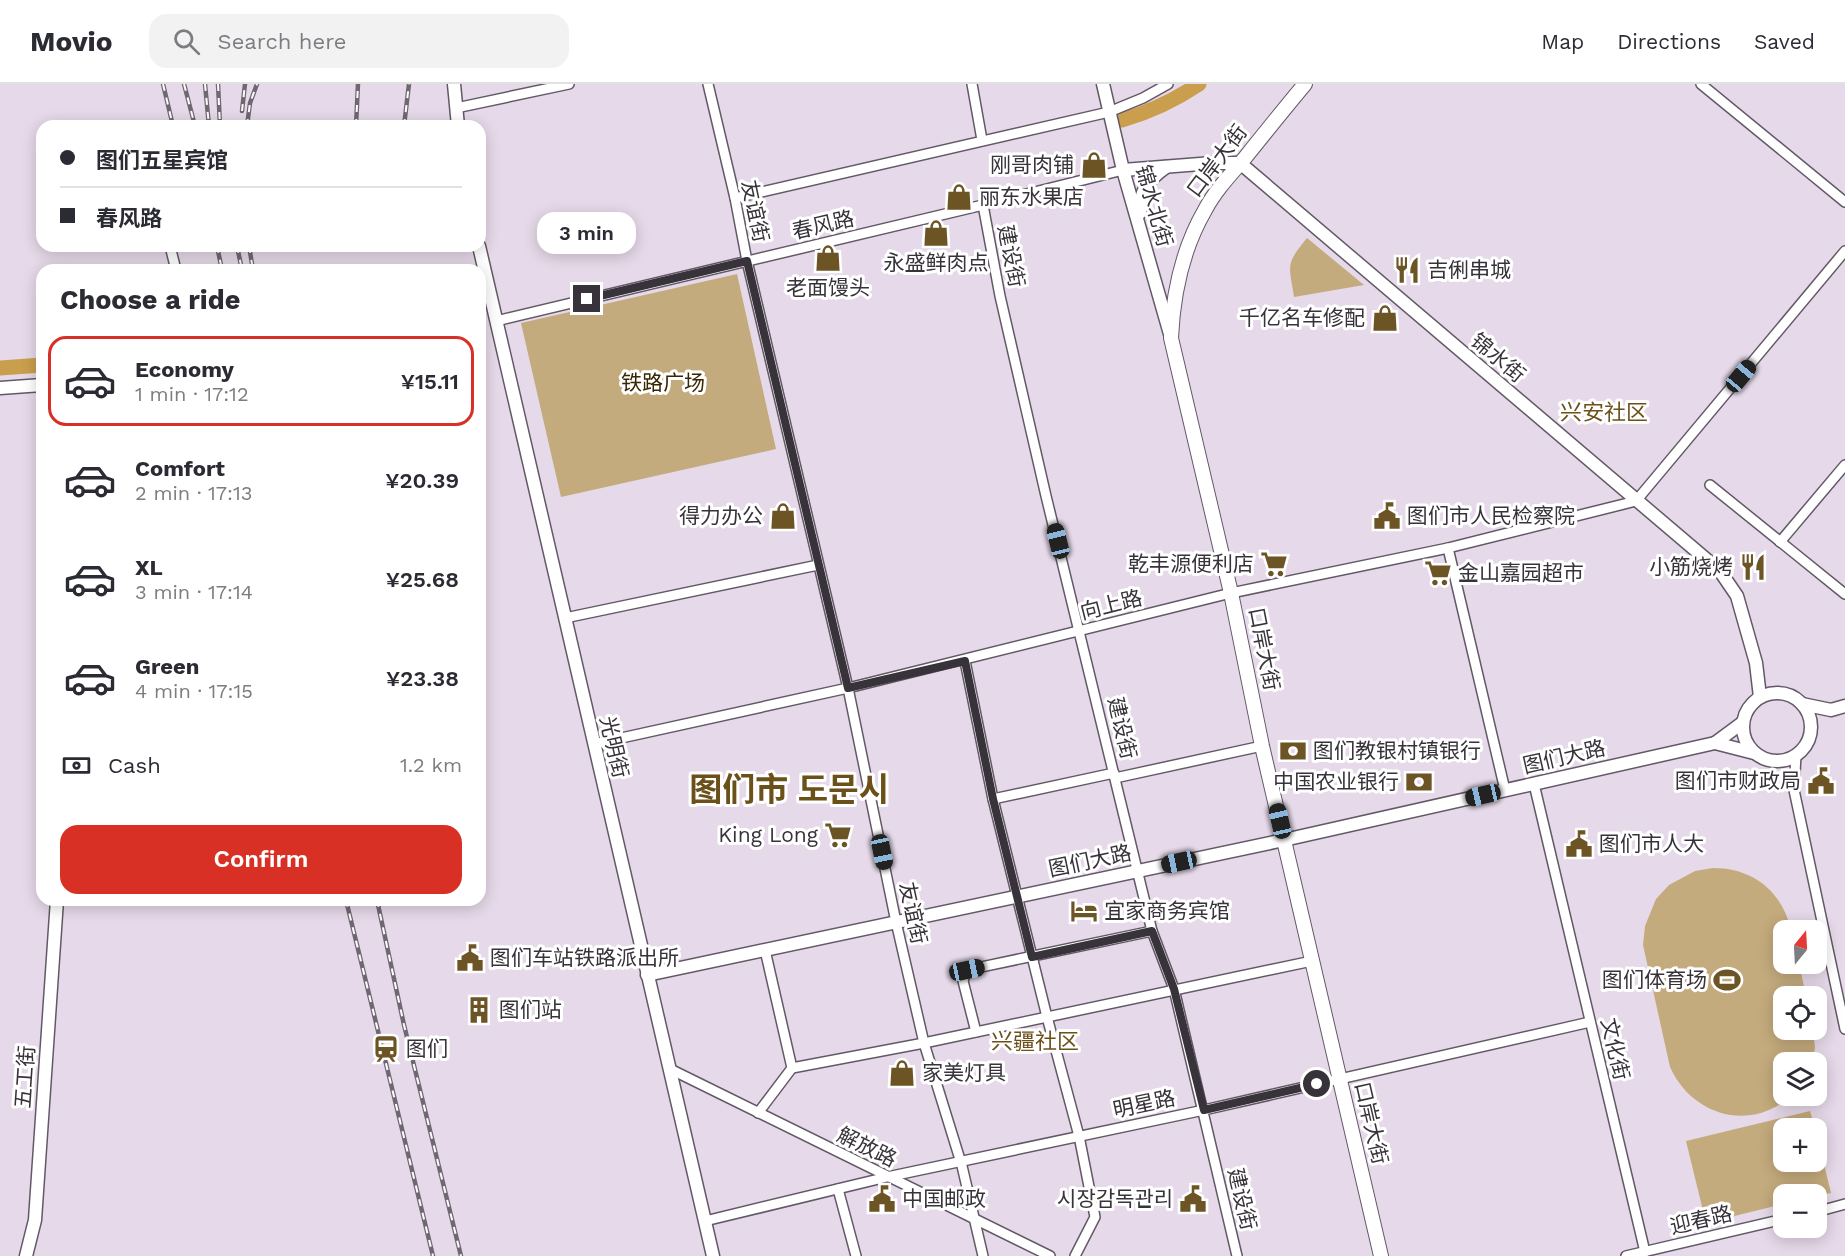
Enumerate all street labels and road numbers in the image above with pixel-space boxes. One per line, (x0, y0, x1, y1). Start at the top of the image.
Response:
street label: 口岸大街 (1181, 120, 1252, 202)
street label: 锦水北街 (1131, 162, 1178, 250)
street label: 友谊街 (737, 177, 774, 244)
street label: 春风路 (789, 205, 856, 244)
street label: 建设街 (993, 223, 1030, 289)
street label: 锦水街 (1466, 328, 1530, 387)
street label: 向上路 (1077, 585, 1144, 624)
street label: 口岸大街 (1244, 605, 1285, 693)
street label: 建设街 (1103, 694, 1142, 761)
street label: 光明街 (595, 713, 634, 780)
street label: 图们大路 (1520, 735, 1608, 778)
street label: 图们大路 (1046, 840, 1134, 881)
street label: 友谊街 (895, 879, 932, 946)
street label: 文化街 (1596, 1015, 1635, 1082)
street label: 五工街 (10, 1045, 39, 1109)
street label: 口岸大街 (1350, 1079, 1393, 1167)
street label: 明星路 (1110, 1085, 1177, 1122)
street label: 解放路 (833, 1122, 901, 1172)
street label: 建设街 (1223, 1165, 1262, 1232)
street label: 迎春路 (1667, 1200, 1734, 1239)

